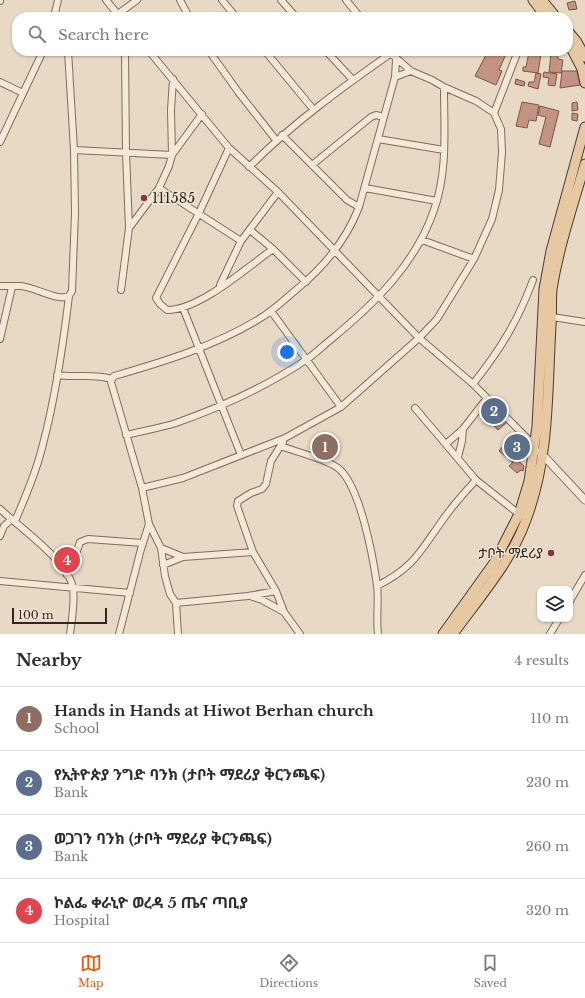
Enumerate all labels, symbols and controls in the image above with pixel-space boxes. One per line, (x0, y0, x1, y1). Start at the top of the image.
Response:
search box (12, 12, 573, 56)
icon: search (26, 23, 48, 45)
text: Search here (58, 25, 149, 44)
place label: 111585 (152, 189, 195, 207)
marker: 111585 (139, 193, 149, 203)
your location (277, 342, 297, 362)
pin: 2 (481, 396, 507, 426)
pin: 1 (312, 432, 338, 462)
pin: 3 (504, 432, 530, 462)
place label: ታቦት ማደሪያ (479, 544, 543, 562)
pin: 4 (54, 545, 80, 575)
marker: ታቦት ማደሪያ (546, 548, 556, 558)
map controls (537, 586, 573, 622)
button: layers (537, 586, 573, 622)
scale bar (12, 606, 107, 625)
text: 100 m (18, 608, 54, 622)
text: Nearby (16, 650, 82, 671)
text: 4 results (515, 652, 569, 669)
text: Hands in Hands at Hiwot Berhan church (54, 701, 374, 720)
text: 1 (26, 710, 32, 727)
text: 110 m (530, 710, 569, 727)
text: School (54, 720, 100, 737)
text: የኢትዮጵያ ንግድ ባንክ (ታቦት ማደሪያ ቅርንጫፍ) (54, 765, 325, 784)
text: 2 (25, 774, 33, 791)
text: 230 m (526, 774, 569, 791)
text: Bank (54, 784, 88, 801)
text: ወጋገን ባንክ (ታቦት ማደሪያ ቅርንጫፍ) (54, 829, 272, 848)
text: 3 (25, 838, 33, 855)
text: 260 m (526, 838, 569, 855)
text: Bank (54, 848, 88, 865)
text: ኮልፌ ቀራኒዮ ወረዳ 5 ጤና ጣቢያ (54, 893, 248, 912)
text: 4 (25, 902, 33, 919)
text: 320 m (526, 902, 569, 919)
text: Hospital (54, 912, 110, 929)
tab: Map (78, 952, 104, 990)
tab: Directions (259, 952, 318, 990)
tab: Saved (474, 952, 507, 990)

